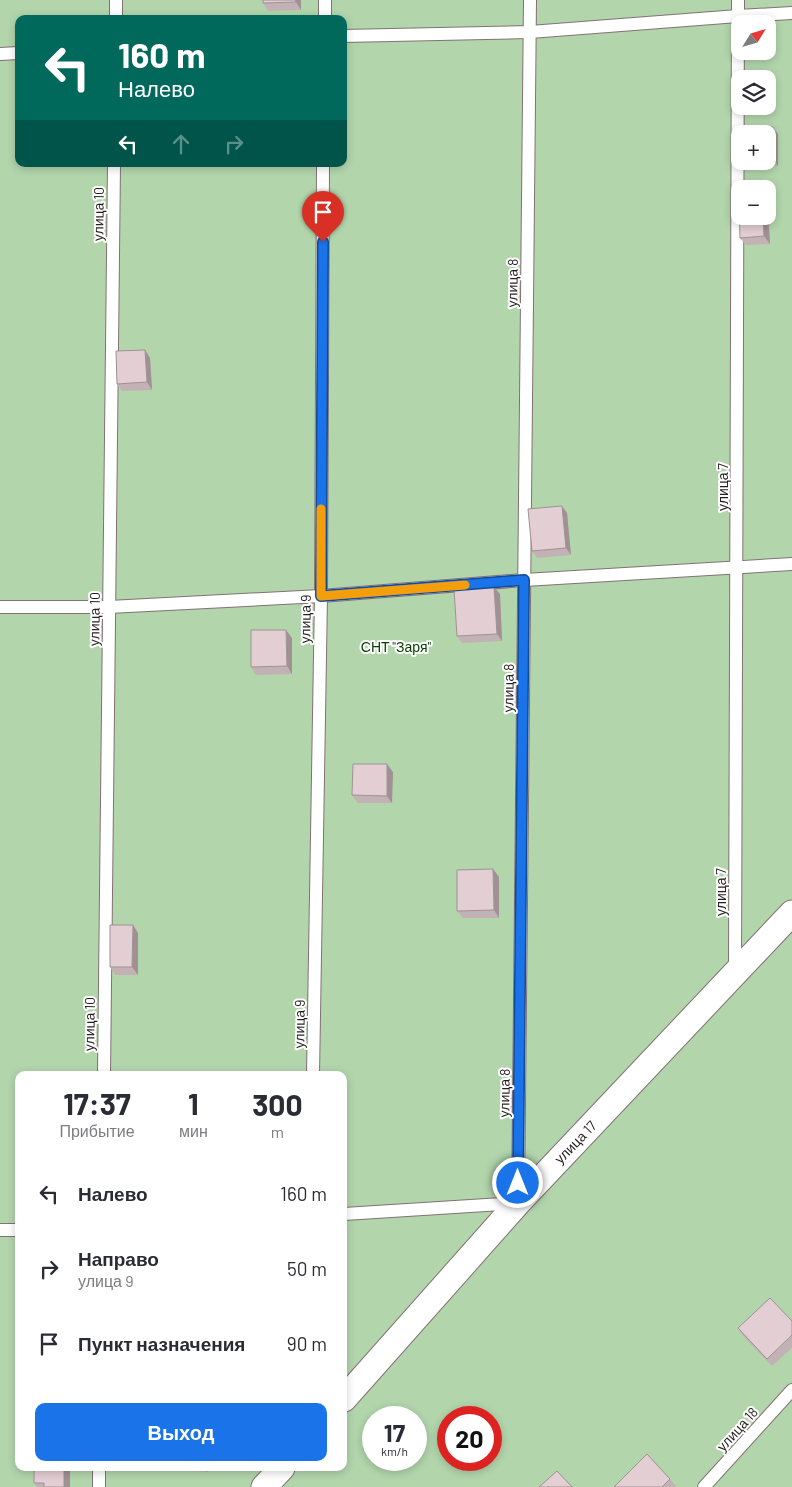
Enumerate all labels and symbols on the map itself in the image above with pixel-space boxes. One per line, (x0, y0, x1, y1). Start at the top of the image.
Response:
north arrow (731, 15, 776, 60)
street label: улица 10 (89, 187, 107, 241)
pin (302, 191, 344, 242)
street label: улица 8 (503, 259, 521, 307)
street label: улица 7 (714, 463, 731, 511)
street label: улица 10 (85, 592, 103, 646)
street label: улица 9 (296, 595, 314, 643)
park label: СНТ "Заря" (361, 638, 432, 655)
street label: улица 8 (499, 664, 517, 712)
street label: улица 7 (712, 868, 729, 916)
street label: улица 10 (80, 997, 98, 1051)
street label: улица 9 (290, 1000, 308, 1048)
street label: улица 8 (495, 1069, 513, 1117)
street label: улица 17 (551, 1117, 600, 1167)
position arrow (491, 1156, 543, 1208)
street label: улица 18 (713, 1403, 761, 1455)
speed limit sign: 20 (437, 1406, 502, 1471)

